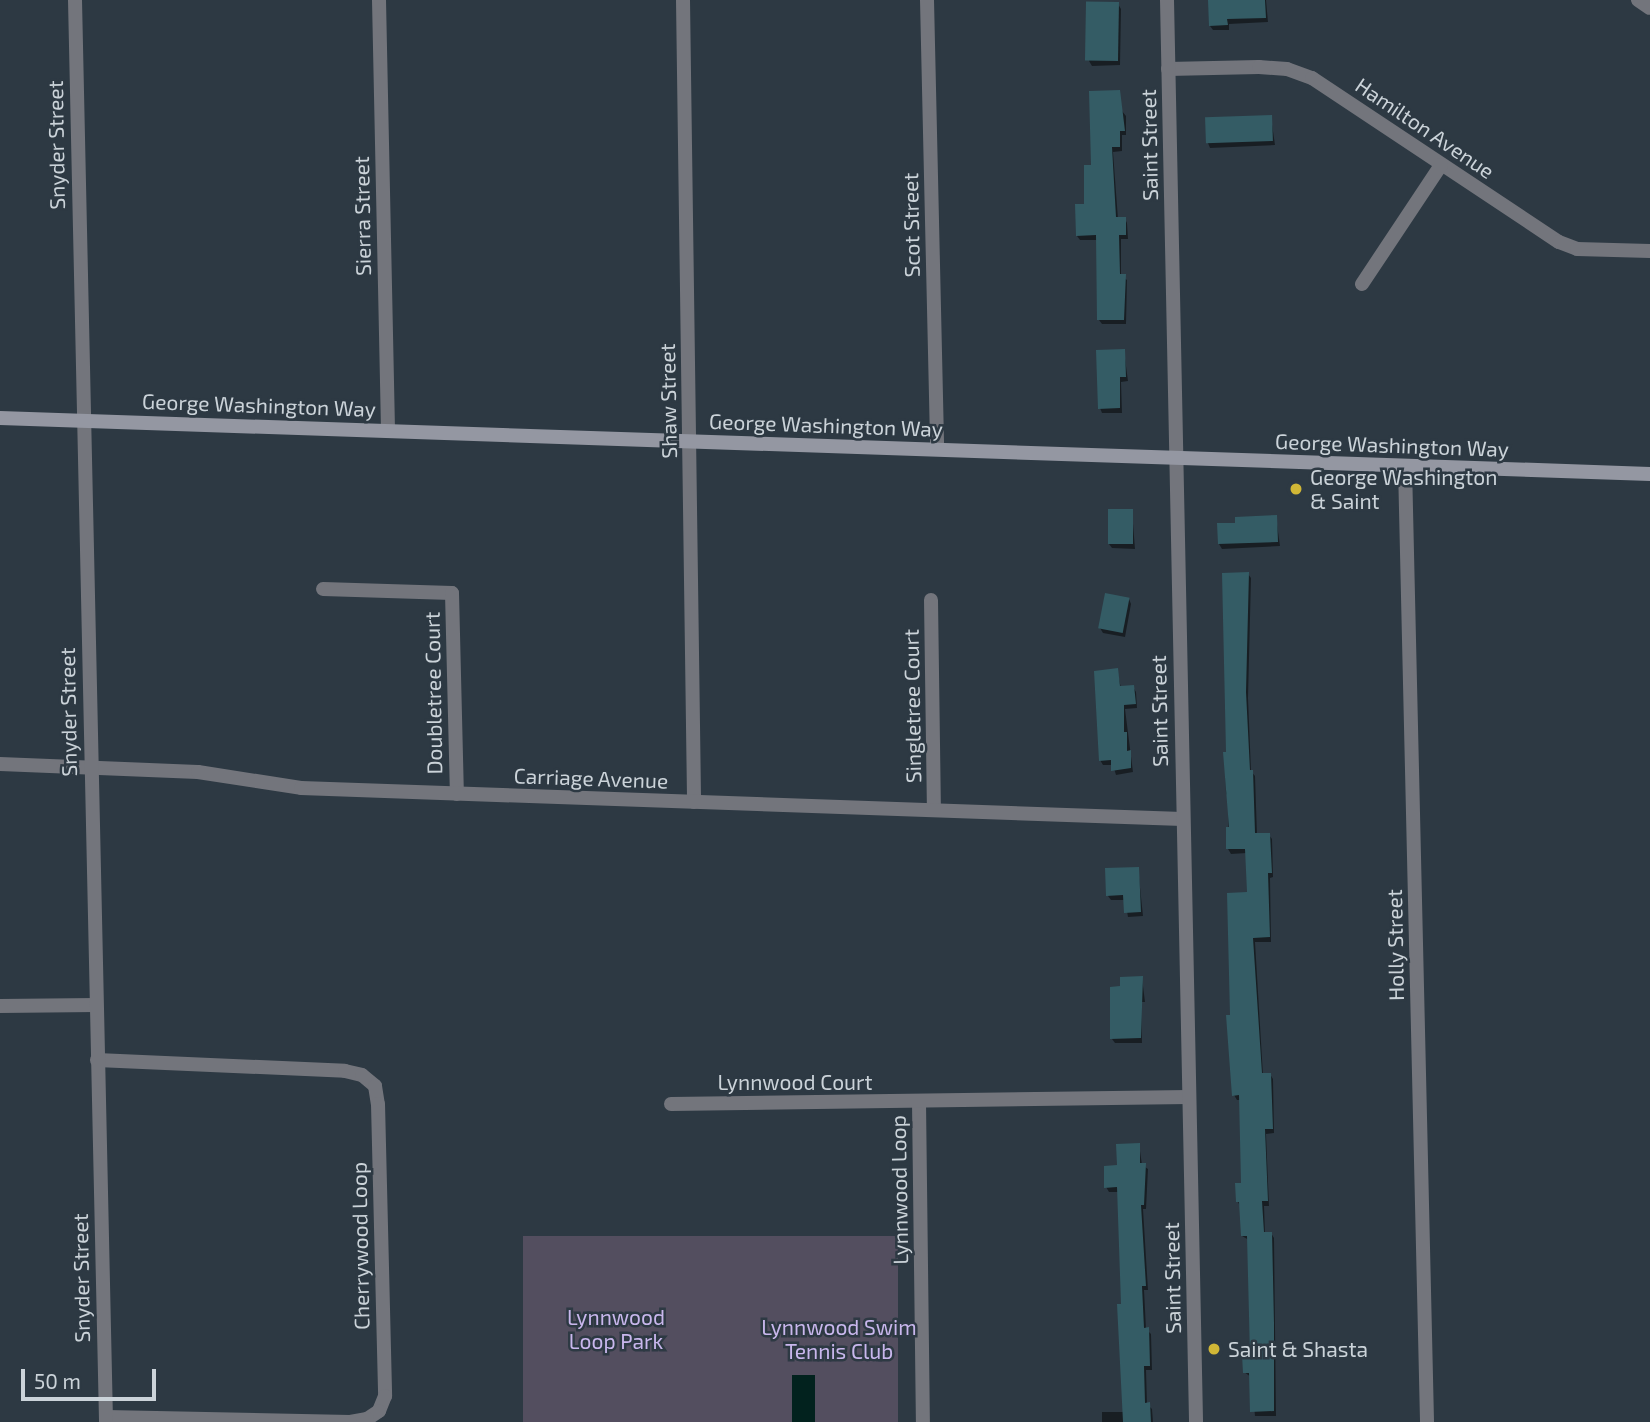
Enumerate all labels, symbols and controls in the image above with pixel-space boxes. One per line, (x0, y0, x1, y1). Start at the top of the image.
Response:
street label: Hamilton Avenue (1351, 72, 1499, 184)
street label: Snyder Street (42, 80, 70, 210)
street label: Saint Street (1135, 89, 1163, 201)
street label: Sierra Street (348, 156, 376, 276)
street label: Scot Street (897, 172, 925, 278)
street label: Shaw Street (654, 343, 682, 459)
street label: George Washington Way (141, 388, 377, 422)
street label: George Washington Way (708, 408, 944, 442)
street label: George Washington Way (1274, 428, 1510, 462)
place label: George Washington & Saint (1310, 464, 1498, 514)
marker: George Washington & Saint (1288, 481, 1304, 497)
street label: Doubletree Court (419, 611, 447, 775)
street label: Singletree Court (898, 629, 926, 783)
street label: Snyder Street (54, 647, 82, 777)
street label: Saint Street (1145, 655, 1173, 767)
street label: Carriage Avenue (513, 763, 669, 793)
street label: Holly Street (1381, 889, 1409, 1001)
street label: Lynnwood Court (718, 1069, 872, 1095)
street label: Lynnwood Loop (885, 1115, 913, 1265)
street label: Cherrywood Loop (346, 1162, 374, 1330)
street label: Snyder Street (67, 1213, 95, 1343)
street label: Saint Street (1158, 1222, 1186, 1334)
park label: Lynnwood Loop Park (567, 1304, 665, 1354)
park label: Lynnwood Swim Tennis Club (761, 1314, 917, 1364)
place label: Saint & Shasta (1228, 1336, 1368, 1362)
marker: Saint & Shasta (1206, 1341, 1222, 1357)
scale bar (24, 1356, 159, 1400)
text: 50 m (34, 1368, 81, 1393)

